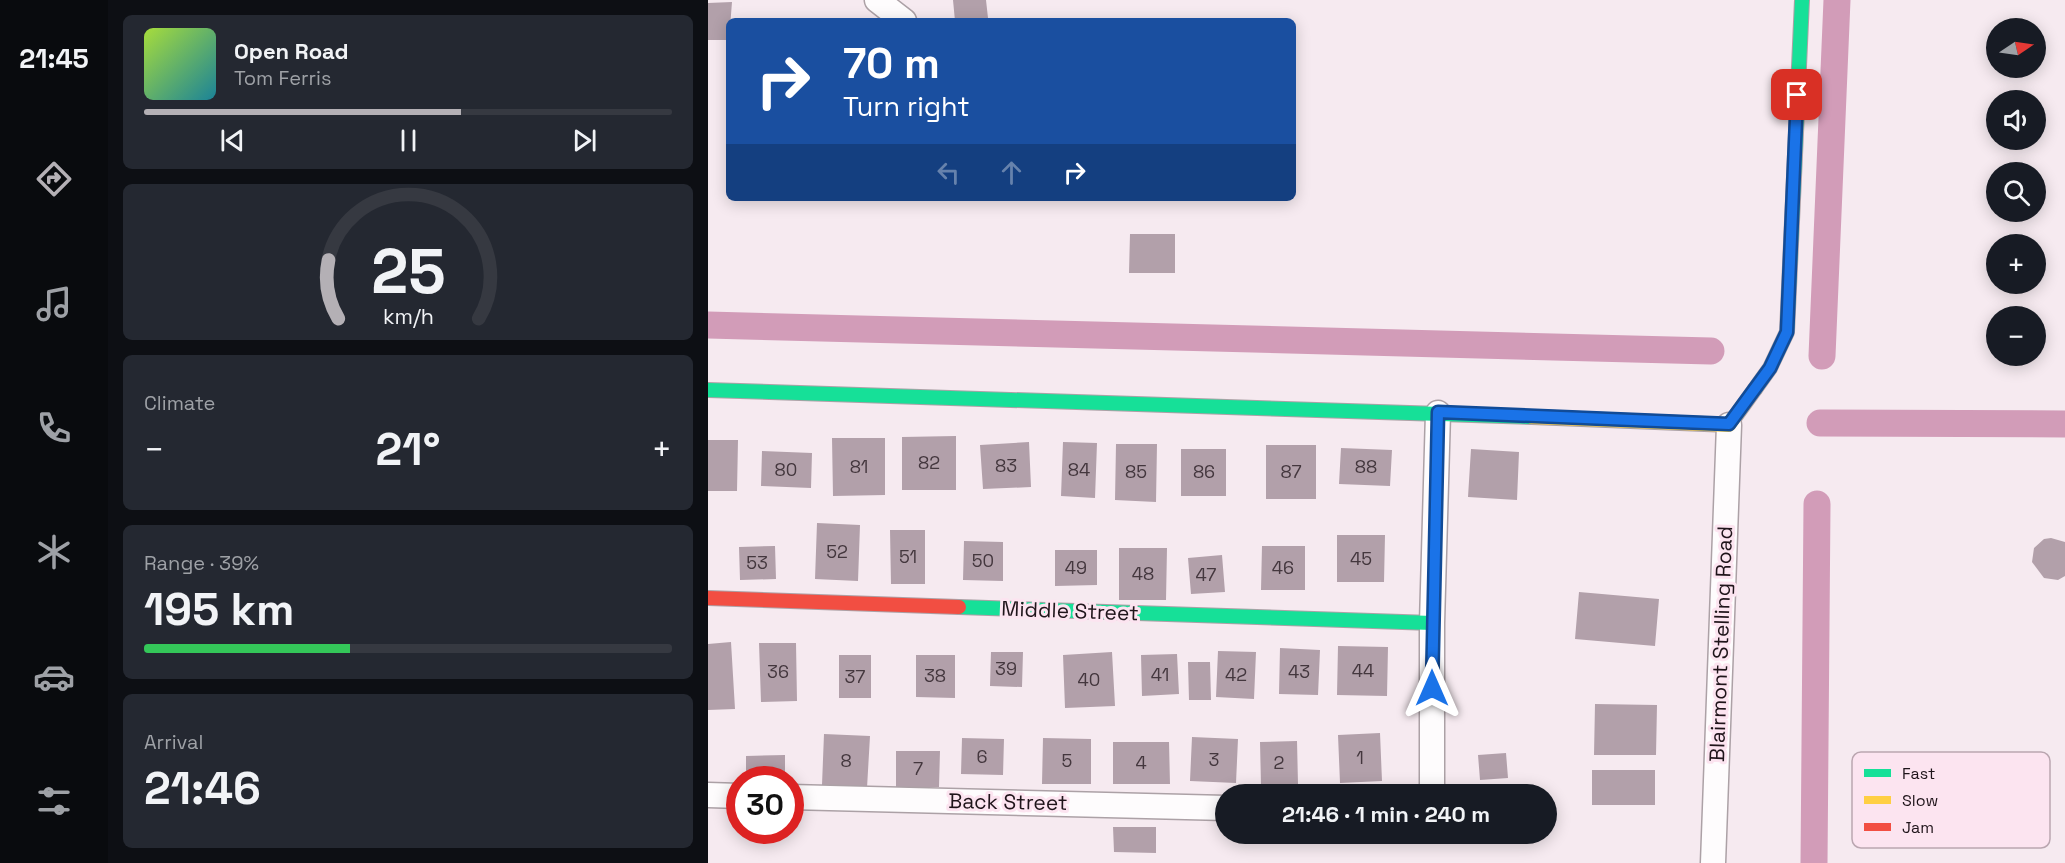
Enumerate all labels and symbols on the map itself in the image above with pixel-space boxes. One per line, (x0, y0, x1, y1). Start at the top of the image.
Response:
north arrow (1986, 18, 2046, 78)
pin (1771, 69, 1822, 120)
house number: 82 (918, 451, 940, 474)
house number: 83 (995, 454, 1017, 477)
house number: 81 (850, 455, 868, 478)
house number: 88 (1355, 455, 1377, 478)
house number: 80 (775, 458, 797, 481)
house number: 84 (1068, 458, 1090, 481)
house number: 85 (1125, 460, 1147, 483)
house number: 86 (1193, 460, 1215, 483)
house number: 87 (1280, 460, 1302, 483)
street label: Blairmont Stelling Road (1703, 526, 1738, 762)
house number: 52 (826, 540, 848, 563)
house number: 51 (899, 545, 917, 568)
house number: 45 (1350, 547, 1372, 570)
house number: 50 (972, 549, 994, 572)
house number: 53 (746, 551, 768, 574)
house number: 49 (1065, 556, 1087, 579)
house number: 46 (1272, 556, 1294, 579)
house number: 48 (1132, 562, 1154, 585)
house number: 47 (1196, 563, 1216, 586)
street label: Middle Street (1001, 595, 1139, 626)
position arrow (1400, 656, 1464, 720)
house number: 39 (995, 657, 1017, 680)
house number: 44 (1352, 659, 1374, 682)
house number: 36 (767, 660, 789, 683)
house number: 43 (1288, 660, 1310, 683)
house number: 41 (1151, 663, 1169, 686)
house number: 42 (1225, 663, 1247, 686)
house number: 38 (924, 664, 946, 687)
house number: 37 (844, 665, 866, 688)
house number: 40 (1078, 668, 1100, 691)
house number: 6 (976, 745, 988, 768)
house number: 1 (1356, 746, 1364, 769)
house number: 3 (1209, 748, 1219, 771)
house number: 8 (840, 749, 852, 772)
house number: 5 (1062, 749, 1072, 772)
house number: 4 (1135, 751, 1147, 774)
house number: 2 (1274, 751, 1284, 774)
legend (1852, 752, 2050, 848)
house number: 7 (913, 757, 923, 780)
text: Fast (1902, 763, 1935, 784)
speed limit sign: 30 (726, 766, 804, 844)
street label: Back Street (948, 787, 1068, 816)
text: Slow (1902, 790, 1938, 811)
text: Jam (1902, 817, 1934, 838)

